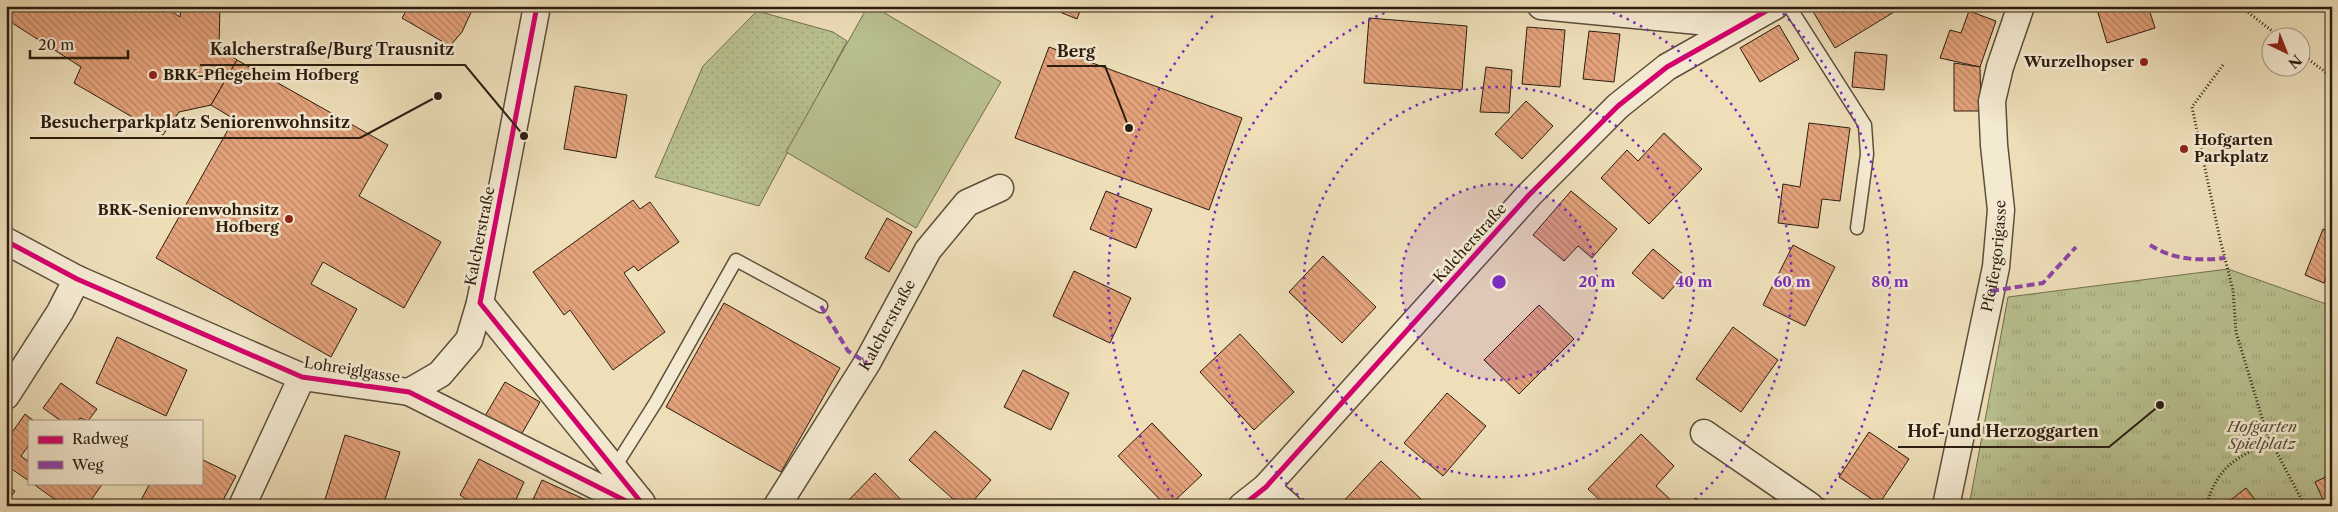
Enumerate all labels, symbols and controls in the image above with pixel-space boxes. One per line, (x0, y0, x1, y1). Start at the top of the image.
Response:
scale bar (30, 28, 128, 60)
north arrow (2260, 28, 2310, 78)
callout: Kalcherstraße/Burg Trausnitz (200, 34, 465, 65)
text: 20 m (38, 35, 74, 54)
callout: Berg (1047, 35, 1105, 66)
text: Kalcherstraße/Burg Trausnitz (210, 39, 454, 59)
text: Berg (1057, 41, 1096, 61)
text: N (2284, 51, 2305, 72)
place label: Wurzelhopser (2023, 52, 2135, 71)
marker: Wurzelhopser (2138, 56, 2150, 68)
place label: BRK-Pflegeheim Hofberg (163, 65, 359, 84)
marker: BRK-Pflegeheim Hofberg (147, 69, 159, 81)
callout: Besucherparkplatz Seniorenwohnsitz (30, 107, 360, 138)
text: Besucherparkplatz Seniorenwohnsitz (40, 112, 350, 132)
place label: Hofgarten Parkplatz (2194, 130, 2274, 166)
marker: Hofgarten Parkplatz (2178, 143, 2190, 155)
street label: Kalcherstraße (461, 185, 498, 287)
street label: Kalcherstraße (1429, 199, 1510, 286)
street label: Pfeifergorigasse (1977, 199, 2010, 314)
place label: BRK-Seniorenwohnsitz Hofberg (98, 200, 279, 236)
marker: BRK-Seniorenwohnsitz Hofberg (283, 213, 295, 225)
text: 20 m (1578, 272, 1616, 291)
text: 40 m (1675, 272, 1713, 291)
text: 60 m (1773, 272, 1811, 291)
text: 80 m (1871, 272, 1909, 291)
centre of rings (1490, 273, 1508, 291)
street label: Kalcherstraße (855, 276, 919, 374)
street label: Lohreiglgasse (303, 353, 402, 386)
callout: Hof- und Herzoggarten (1898, 416, 2109, 447)
park label: Hofgarten Spielplatz (2226, 417, 2297, 453)
legend (28, 420, 202, 484)
text: Hof- und Herzoggarten (1907, 421, 2099, 441)
text: Radweg (72, 429, 128, 448)
text: Weg (71, 455, 104, 474)

